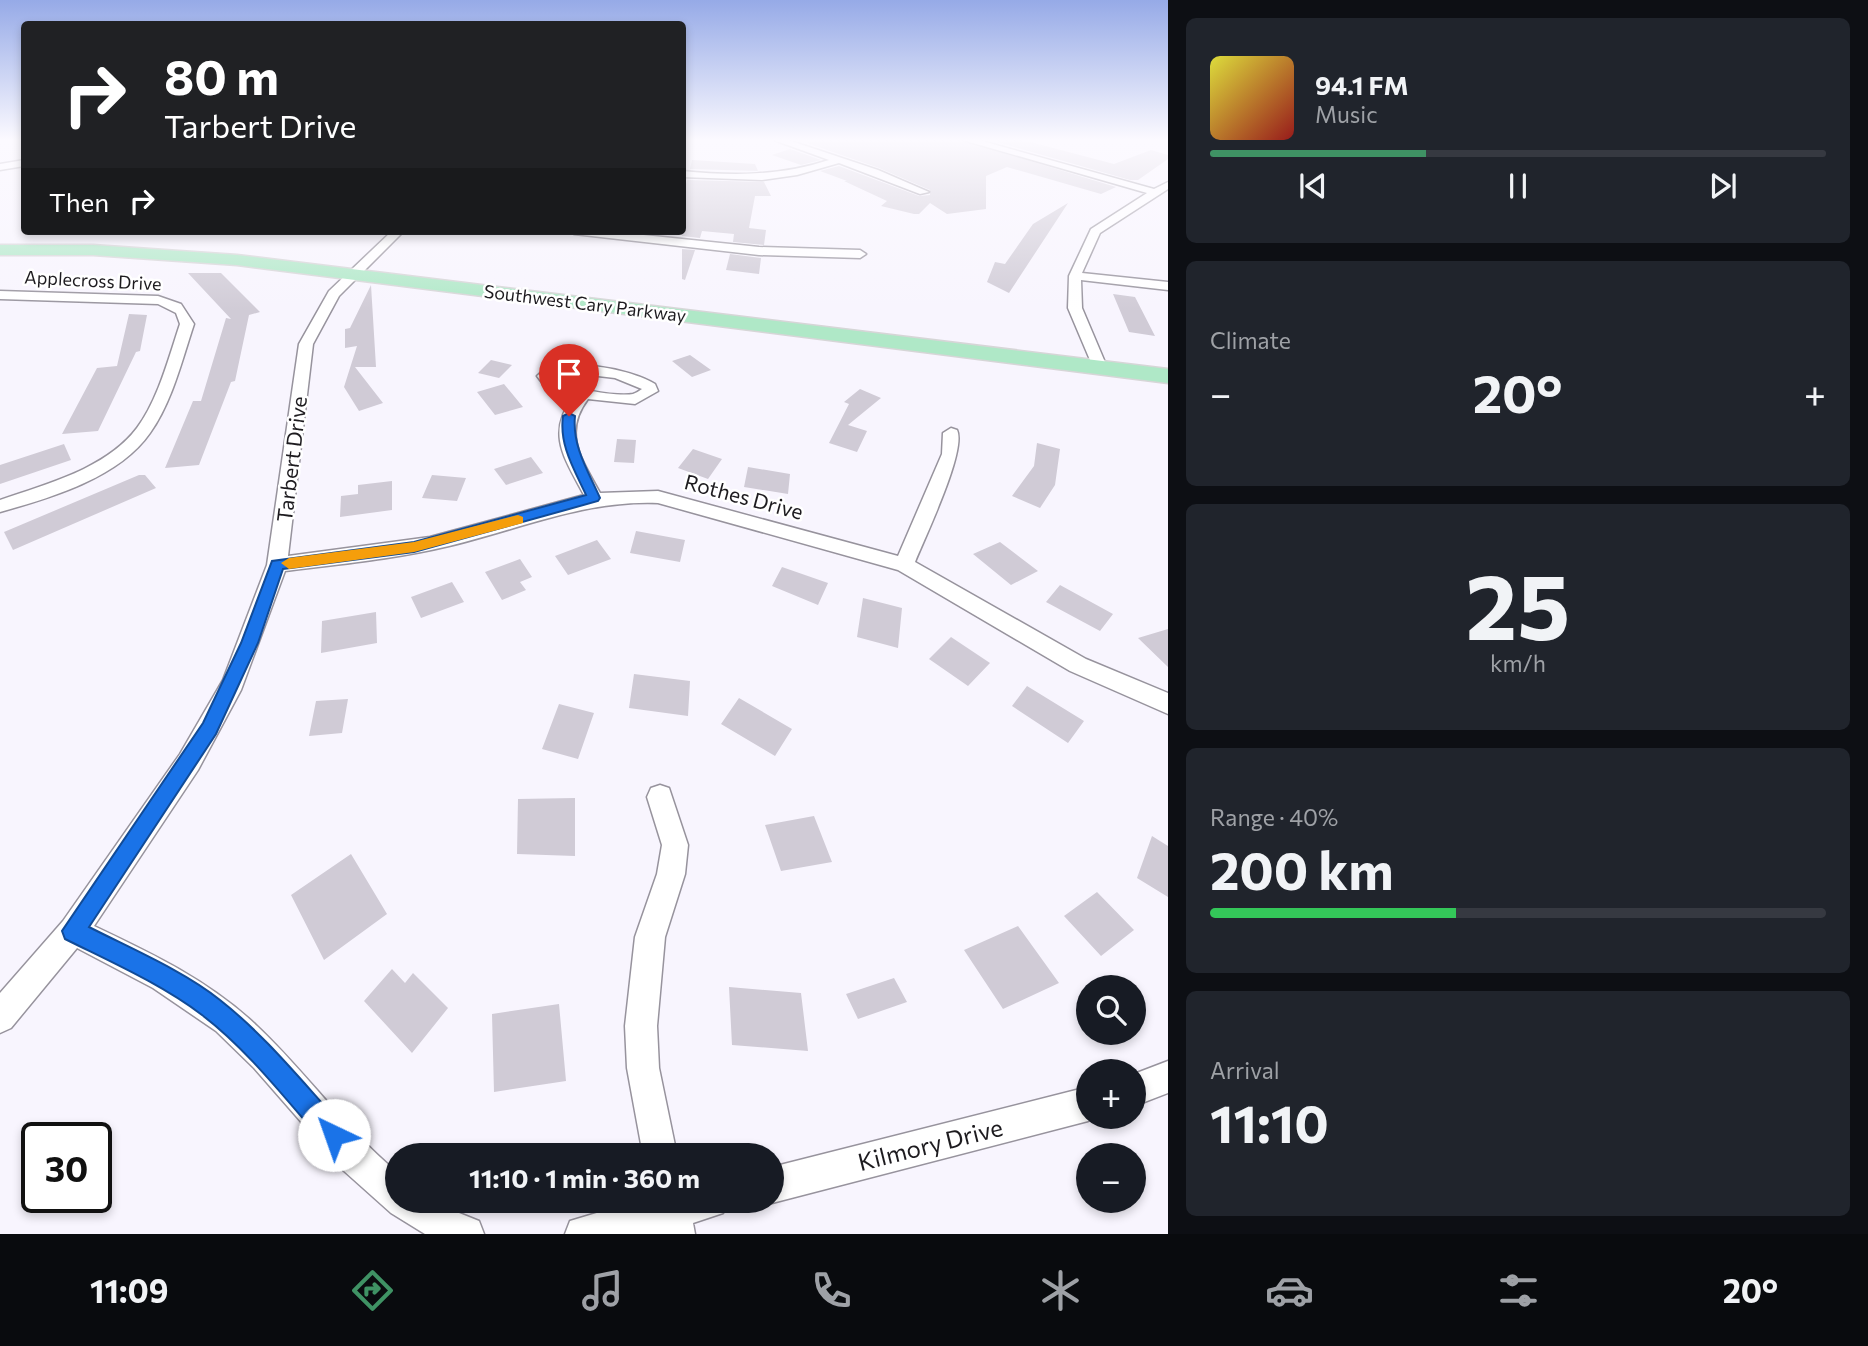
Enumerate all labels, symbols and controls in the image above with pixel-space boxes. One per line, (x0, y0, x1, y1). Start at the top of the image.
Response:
text: 80 m (164, 45, 279, 105)
icon: right (49, 49, 140, 140)
text: 94.1 FM (1315, 69, 1409, 100)
text: Music (1315, 100, 1378, 128)
text: Tarbert Drive (164, 105, 356, 145)
icon: previous (1294, 167, 1332, 205)
icon: pause (1499, 167, 1537, 205)
icon: next (1704, 167, 1742, 205)
icon: right (123, 182, 161, 220)
text: Then (49, 186, 109, 217)
street label: Applecross Drive (24, 265, 162, 295)
street label: Southwest Cary Parkway (483, 280, 687, 326)
text: Climate (1210, 326, 1291, 354)
pin (539, 344, 599, 416)
icon: arrive (550, 355, 588, 393)
text: 20° (1473, 360, 1563, 424)
text: − (1210, 369, 1232, 416)
text: + (1804, 369, 1826, 416)
street label: Tarbert Drive (271, 395, 311, 523)
street label: Rothes Drive (682, 468, 806, 524)
text: 25 (1466, 547, 1570, 659)
text: km/h (1490, 649, 1546, 677)
text: Range · 40% (1210, 803, 1338, 831)
text: 200 km (1210, 837, 1394, 901)
map controls (1076, 975, 1146, 1213)
button: search (1076, 975, 1146, 1045)
text: Arrival (1210, 1056, 1280, 1084)
button: + (1076, 1059, 1146, 1129)
text: 11:10 (1210, 1090, 1329, 1154)
position arrow (297, 1098, 371, 1172)
street label: Kilmory Drive (855, 1112, 1005, 1176)
speed limit sign: 30 (21, 1122, 112, 1213)
button: − (1076, 1143, 1146, 1213)
text: 11:10 · 1 min · 360 m (469, 1162, 700, 1193)
icon: directions (348, 1266, 397, 1315)
icon: music (578, 1266, 627, 1315)
icon: phone (807, 1266, 856, 1315)
icon: climate (1036, 1266, 1085, 1315)
icon: car (1265, 1266, 1314, 1315)
icon: filters (1494, 1266, 1543, 1315)
text: 11:09 (90, 1270, 168, 1310)
text: 20° (1723, 1270, 1778, 1310)

